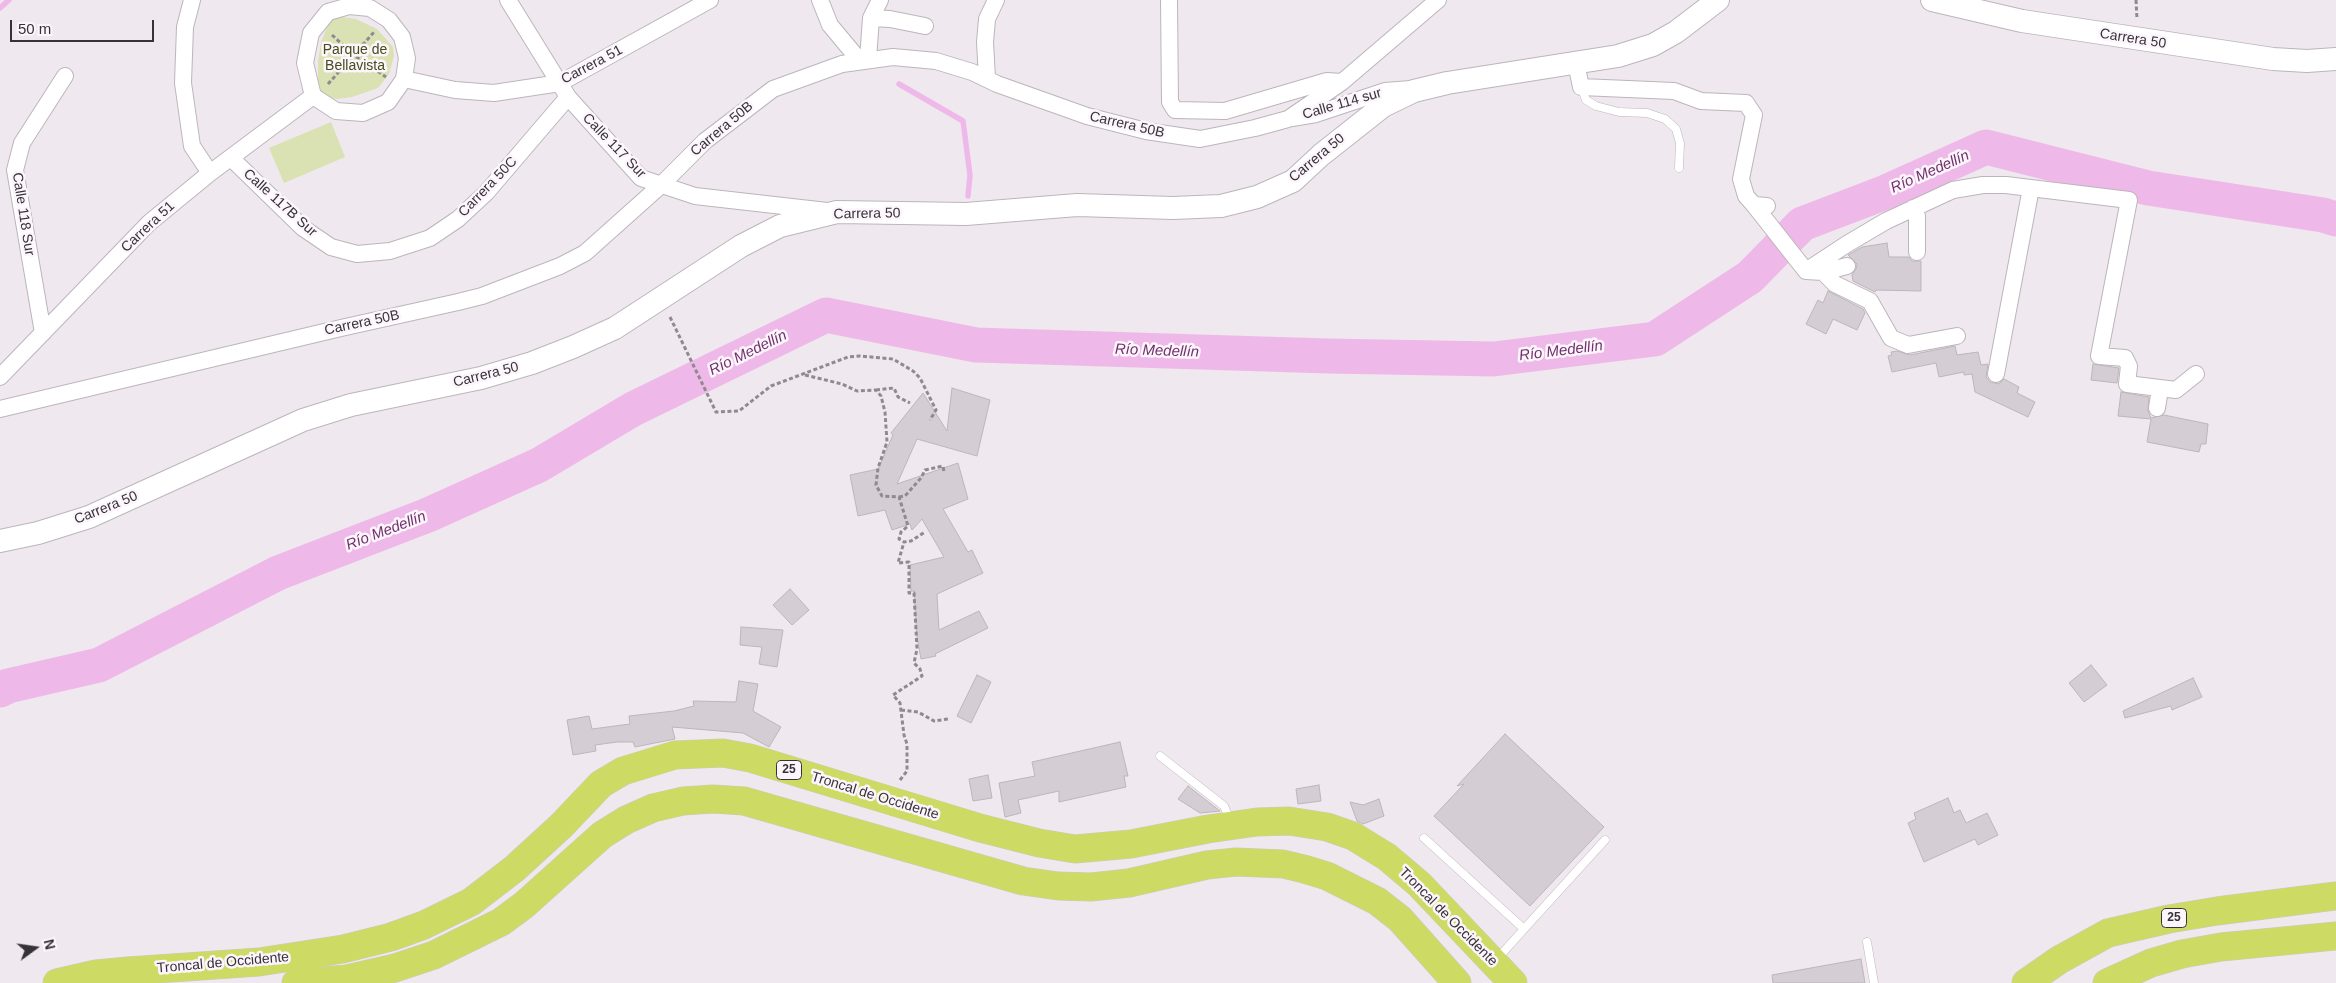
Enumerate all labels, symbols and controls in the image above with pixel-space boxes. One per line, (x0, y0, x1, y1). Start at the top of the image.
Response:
scale bar (12, 10, 156, 42)
text: 50 m (18, 20, 51, 37)
street label: Carrera 50 (2099, 25, 2167, 53)
park label: Parque de Bellavista (323, 42, 387, 74)
street label: Carrera 51 (559, 42, 625, 88)
street label: Calle 114 sur (1301, 85, 1383, 123)
street label: Carrera 50B (687, 98, 757, 160)
street label: Carrera 50B (1088, 108, 1166, 142)
street label: Calle 117 Sur (579, 110, 649, 182)
street label: Carrera 50 (1286, 130, 1348, 186)
water label: Río Medellín (1888, 147, 1972, 197)
street label: Carrera 50C (455, 153, 521, 221)
street label: Calle 117B Sur (240, 166, 320, 240)
street label: Calle 118 Sur (8, 171, 38, 257)
street label: Carrera 51 (118, 198, 178, 256)
street label: Carrera 50 (833, 205, 901, 223)
street label: Carrera 50B (323, 307, 401, 339)
water label: Río Medellín (706, 326, 790, 380)
water label: Río Medellín (1518, 337, 1604, 365)
water label: Río Medellín (1115, 341, 1199, 361)
street label: Carrera 50 (452, 359, 520, 391)
street label: Carrera 50 (72, 488, 140, 528)
water label: Río Medellín (343, 508, 429, 554)
road number: 25 (776, 760, 802, 780)
street label: Troncal de Occidente (809, 769, 941, 823)
street label: Troncal de Occidente (1395, 864, 1501, 970)
road number: 25 (2162, 908, 2186, 928)
north arrow (10, 923, 60, 973)
text: N (41, 938, 59, 951)
street label: Troncal de Occidente (156, 949, 290, 977)

